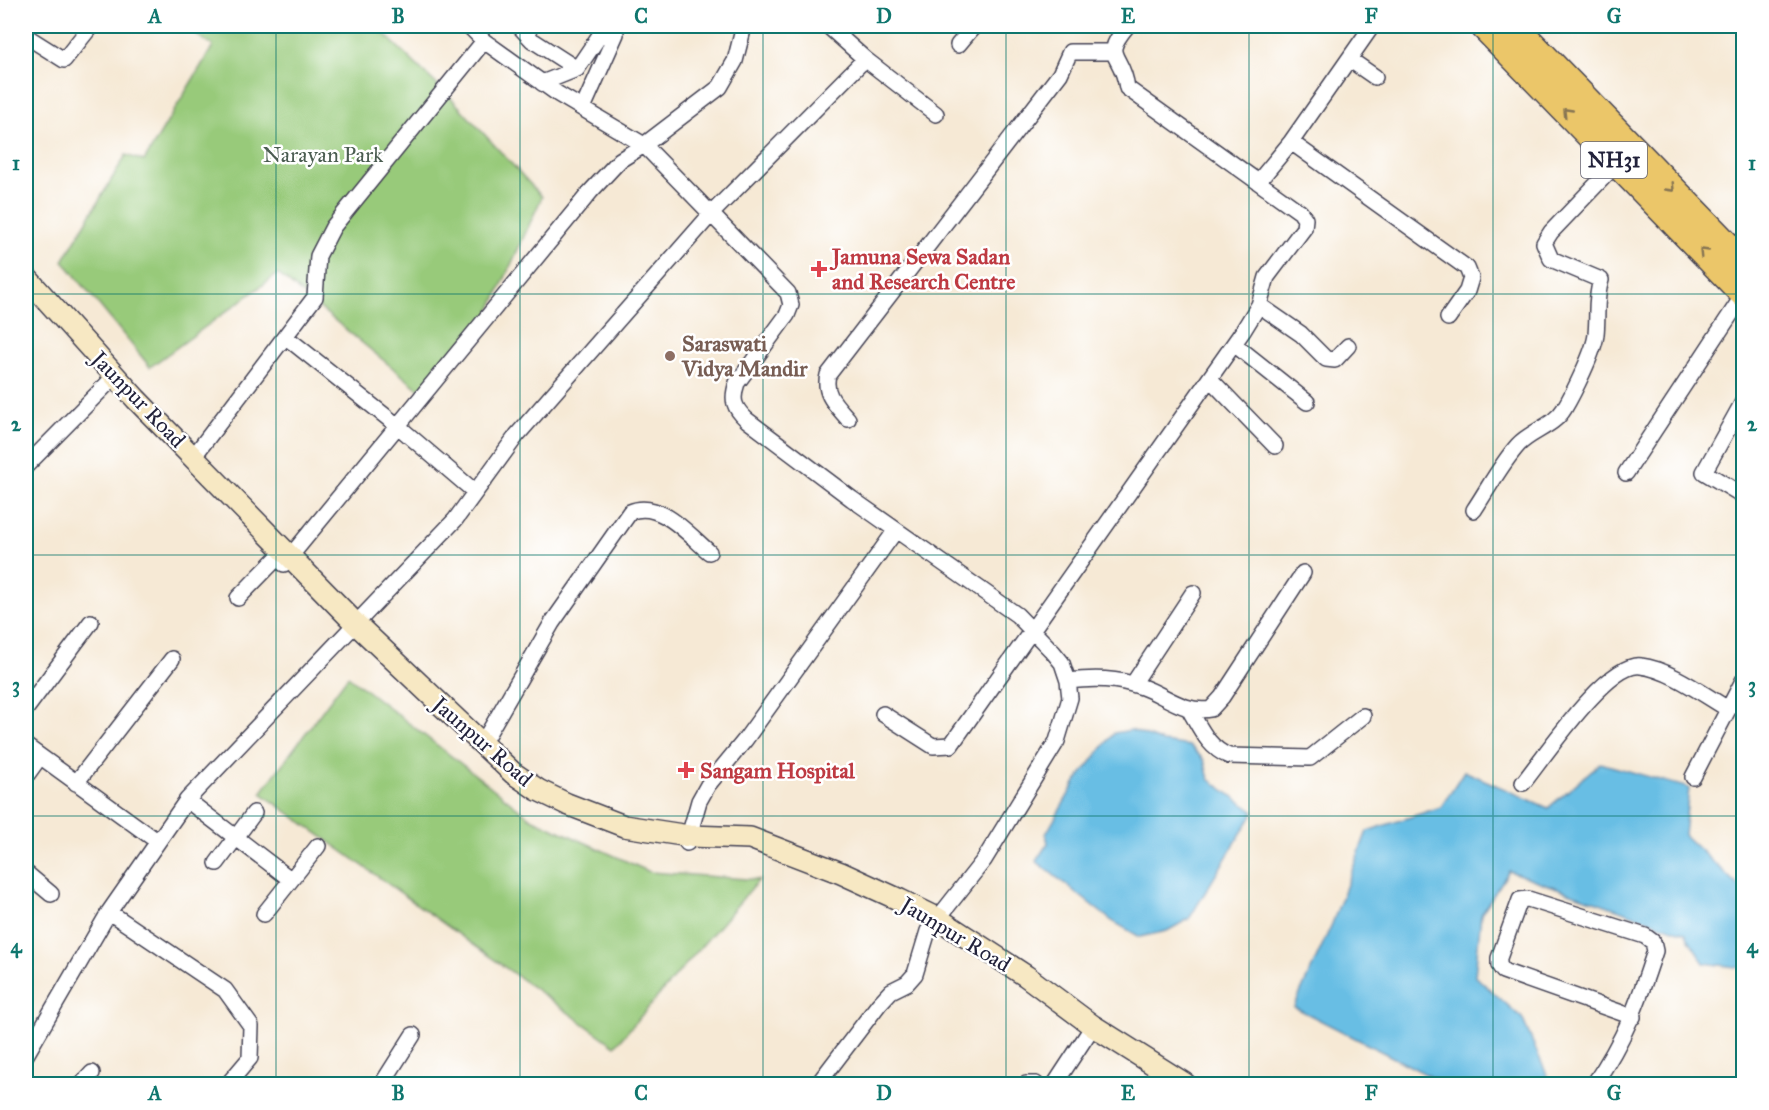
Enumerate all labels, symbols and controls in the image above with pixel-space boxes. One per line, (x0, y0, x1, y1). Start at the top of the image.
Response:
text: A (146, 4, 162, 28)
text: B (391, 4, 405, 28)
text: C (634, 4, 648, 28)
text: D (876, 4, 892, 28)
text: E (1121, 4, 1136, 28)
text: F (1364, 4, 1378, 28)
text: G (1607, 4, 1622, 28)
one-way arrow (1563, 108, 1574, 118)
park label: Narayan Park (263, 141, 384, 168)
road number: NH31 (1581, 142, 1647, 178)
text: 1 (12, 151, 20, 175)
text: 1 (1748, 151, 1756, 175)
one-way arrow (1664, 182, 1675, 192)
place label: Jamuna Sewa Sadan and Research Centre (829, 243, 1015, 295)
one-way arrow (1699, 248, 1710, 259)
marker: Jamuna Sewa Sadan and Research Centre (810, 260, 828, 278)
place label: Saraswati Vidya Mandir (681, 330, 808, 382)
street label: Jaunpur Road (85, 344, 191, 453)
marker: Saraswati Vidya Mandir (663, 349, 677, 363)
text: 2 (11, 412, 22, 436)
text: 2 (1747, 412, 1758, 436)
text: 3 (12, 673, 20, 698)
text: 3 (1748, 673, 1756, 698)
street label: Jaunpur Road (426, 689, 538, 792)
place label: Sangam Hospital (700, 757, 856, 784)
marker: Sangam Hospital (677, 761, 695, 779)
street label: Jaunpur Road (894, 890, 1016, 978)
text: 4 (10, 934, 22, 959)
text: 4 (1746, 934, 1758, 959)
text: A (146, 1081, 162, 1105)
text: B (391, 1081, 405, 1105)
text: C (634, 1081, 648, 1105)
text: D (876, 1081, 892, 1105)
text: E (1121, 1081, 1136, 1105)
text: F (1364, 1081, 1378, 1105)
text: G (1607, 1081, 1622, 1105)

